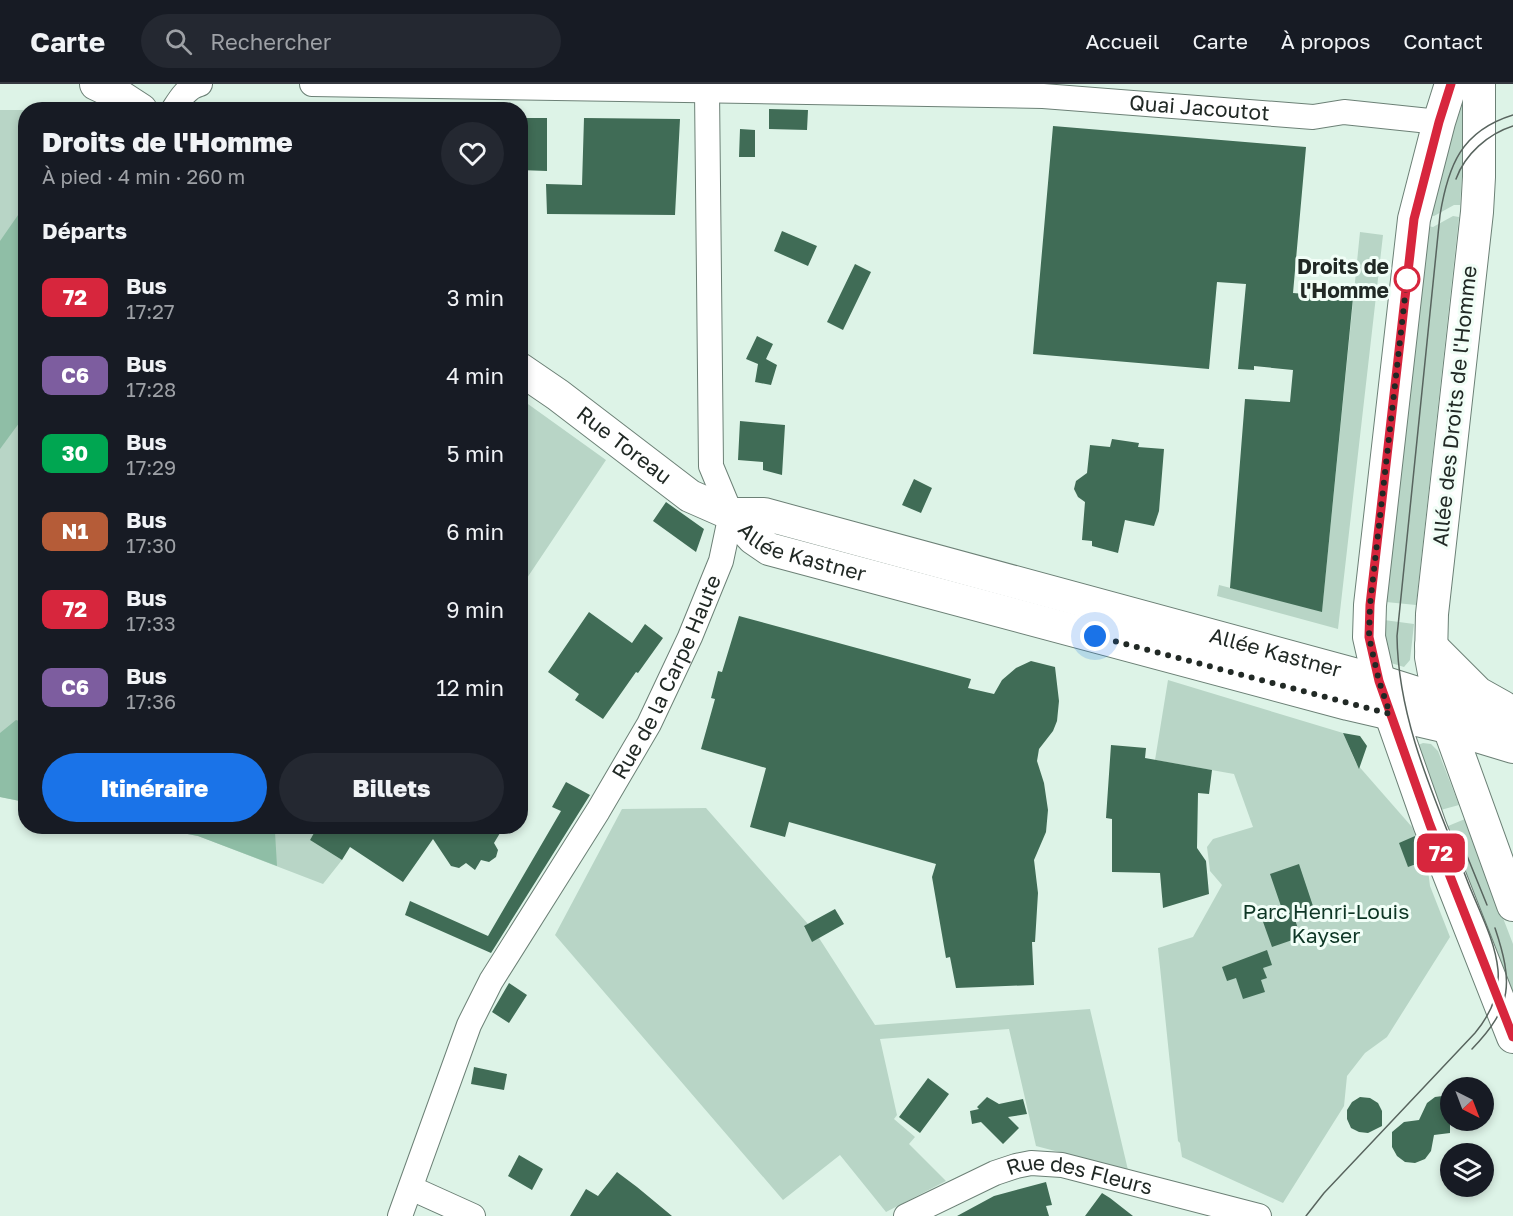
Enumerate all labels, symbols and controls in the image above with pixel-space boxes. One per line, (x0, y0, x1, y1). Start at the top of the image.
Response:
search box (141, 14, 561, 68)
text: Carte (30, 25, 105, 58)
icon: search (162, 25, 195, 58)
text: Rechercher (210, 28, 331, 55)
text: Accueil (1086, 28, 1159, 54)
text: Carte (1192, 28, 1248, 54)
text: À propos (1281, 28, 1370, 54)
text: Contact (1403, 28, 1483, 54)
street label: Quai Jacoutot (1128, 89, 1271, 126)
button: heart (441, 122, 504, 185)
text: Droits de l'Homme (42, 125, 293, 158)
text: À pied · 4 min · 260 m (42, 164, 245, 188)
text: Départs (42, 217, 127, 244)
place label: Droits de l'Homme (1297, 253, 1389, 303)
street label: Allée des Droits de l'Homme (1426, 264, 1482, 548)
marker: Droits de l'Homme (1394, 266, 1420, 292)
text: Bus (126, 272, 167, 299)
text: 72 (63, 284, 87, 310)
text: 3 min (447, 284, 504, 311)
text: 17:27 (126, 299, 175, 323)
text: Bus (126, 350, 167, 377)
text: C6 (61, 362, 89, 388)
text: 4 min (446, 362, 504, 389)
text: 17:28 (126, 377, 176, 401)
street label: Rue Toreau (572, 400, 677, 489)
text: Bus (126, 428, 167, 455)
text: 30 (62, 440, 88, 466)
text: 5 min (447, 440, 504, 467)
text: 17:29 (126, 455, 176, 479)
text: Bus (126, 506, 167, 533)
street label: Allée Kastner (733, 517, 869, 586)
text: N1 (62, 518, 88, 544)
text: 6 min (446, 518, 504, 545)
text: 17:30 (126, 533, 176, 557)
street label: Rue de la Carpe Haute (606, 571, 726, 784)
text: Bus (126, 584, 167, 611)
text: 72 (63, 596, 87, 622)
text: 9 min (446, 596, 504, 623)
text: 17:33 (126, 611, 176, 635)
your location (1080, 621, 1110, 651)
street label: Allée Kastner (1207, 622, 1345, 682)
text: Bus (126, 662, 167, 689)
text: C6 (61, 674, 89, 700)
text: 12 min (436, 674, 504, 701)
text: 17:36 (126, 689, 176, 713)
button: Itinéraire (42, 753, 267, 822)
button: Billets (279, 753, 504, 822)
line badge: 72 (1414, 834, 1468, 872)
text: 72 (1429, 840, 1453, 866)
park label: Parc Henri-Louis Kayser (1243, 898, 1409, 948)
north arrow (1440, 1077, 1494, 1131)
map controls (1440, 1077, 1494, 1197)
button: layers (1440, 1143, 1494, 1197)
street label: Rue des Fleurs (1003, 1149, 1156, 1200)

